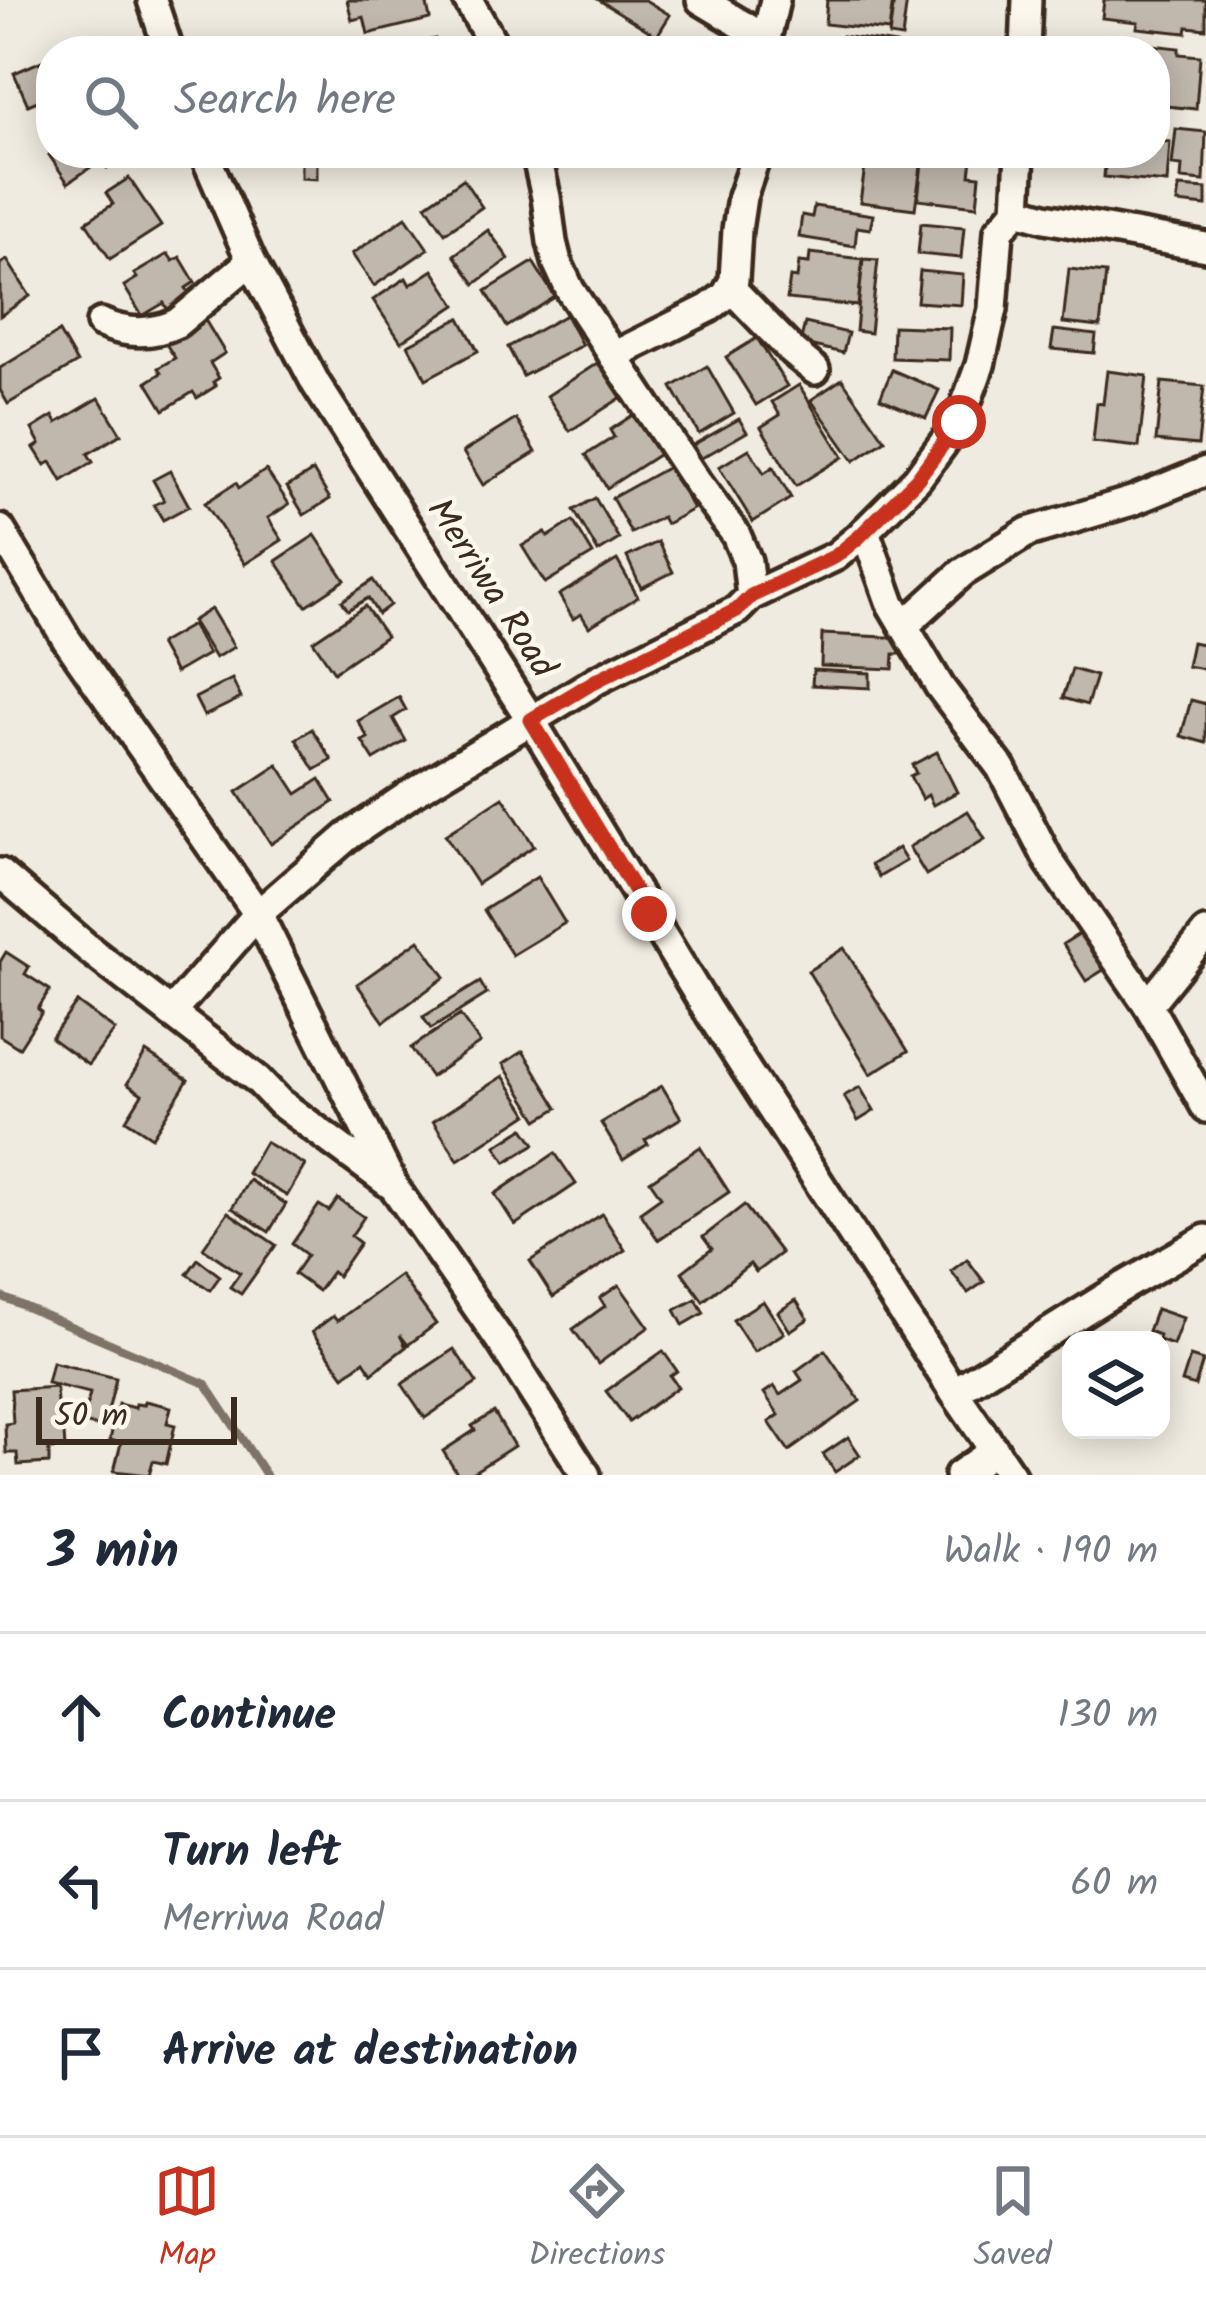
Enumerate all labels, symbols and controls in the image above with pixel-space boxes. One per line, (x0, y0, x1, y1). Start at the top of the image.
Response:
search box (36, 36, 1170, 168)
text: Search here (174, 66, 396, 138)
icon: search (78, 69, 144, 135)
route start (932, 395, 986, 449)
street label: Merriwa Road (410, 488, 570, 691)
route end (622, 887, 676, 941)
map controls (1062, 1331, 1170, 1439)
button: layers (1062, 1331, 1170, 1439)
scale bar (36, 1391, 237, 1444)
text: 50 m (54, 1391, 128, 1444)
text: 3 min (48, 1513, 179, 1594)
text: Walk · 190 m (943, 1522, 1158, 1584)
text: Continue (162, 1681, 336, 1753)
icon: ahead (48, 1684, 114, 1750)
text: 130 m (1057, 1686, 1158, 1748)
text: Turn left (162, 1818, 341, 1890)
icon: left (48, 1852, 114, 1918)
text: 60 m (1070, 1854, 1158, 1916)
text: Merriwa Road (162, 1890, 384, 1952)
text: Arrive at destination (162, 2017, 578, 2089)
icon: arrive (48, 2020, 114, 2086)
tab: Map (154, 2158, 220, 2283)
tab: Directions (528, 2158, 665, 2283)
tab: Saved (974, 2158, 1052, 2283)

